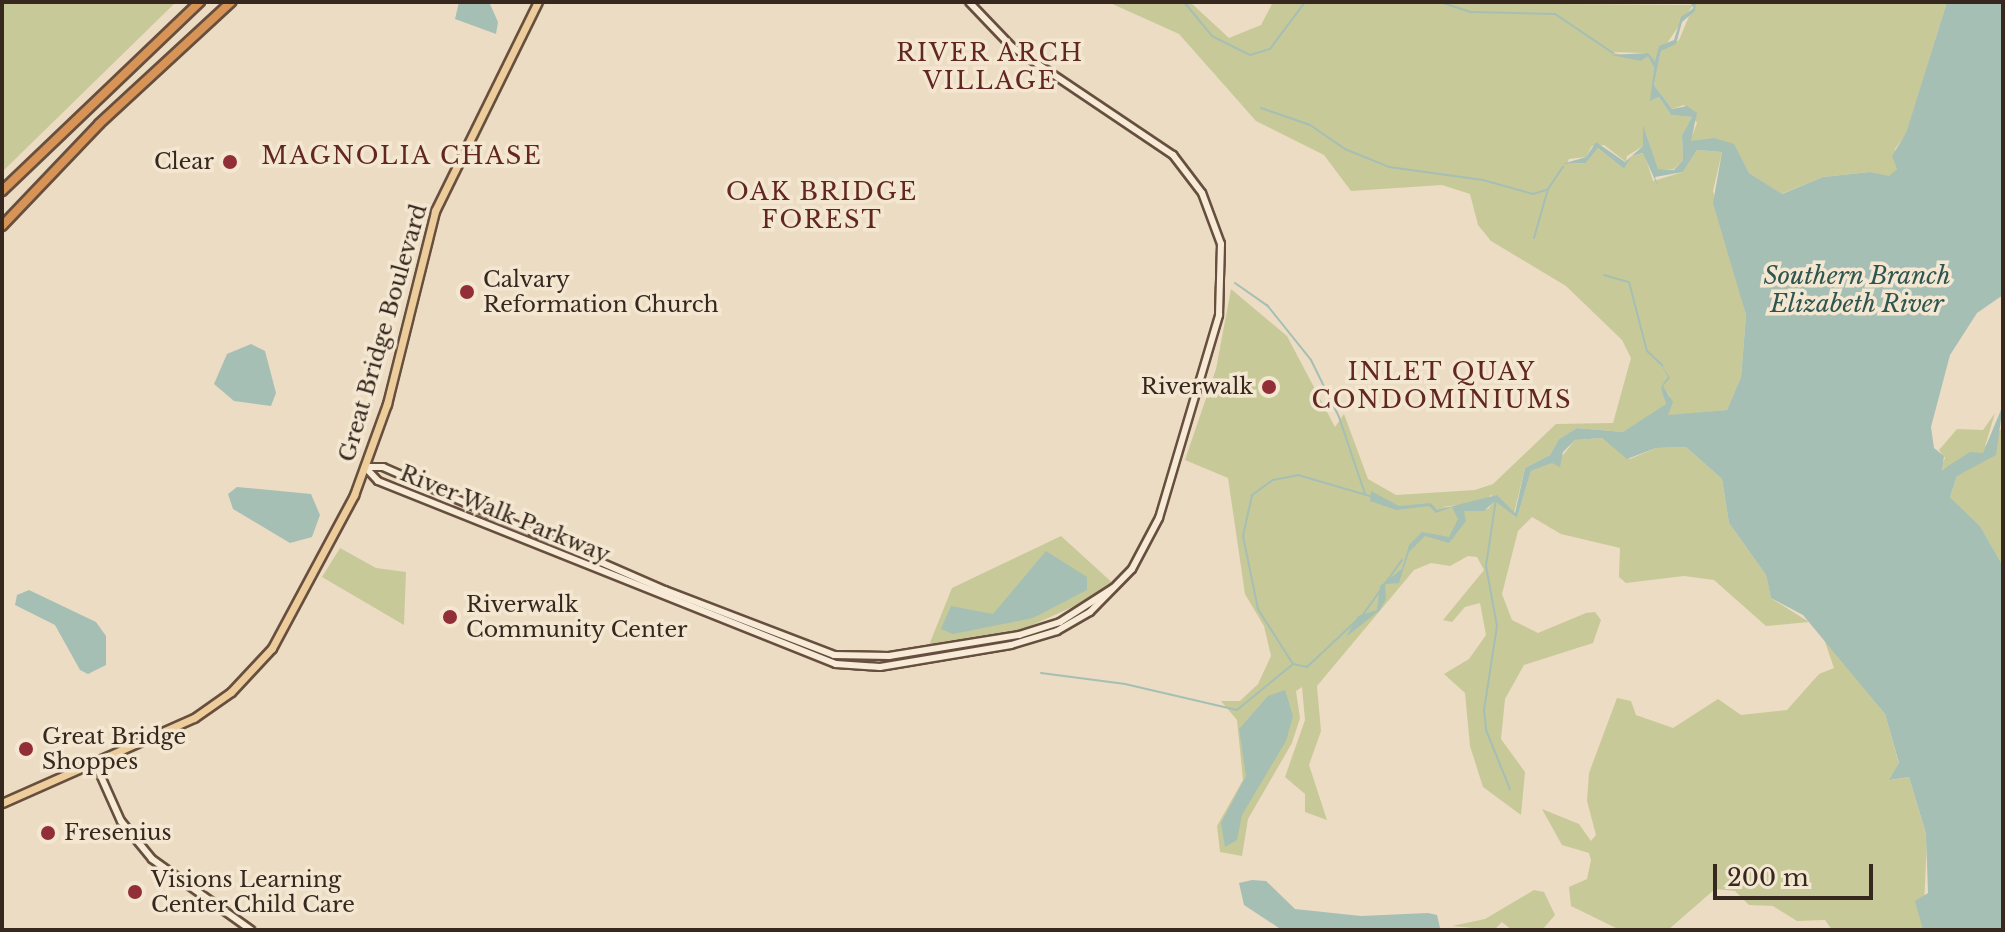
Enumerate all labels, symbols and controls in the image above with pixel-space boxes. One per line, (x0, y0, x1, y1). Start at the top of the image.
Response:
district label: RIVER ARCH VILLAGE (895, 39, 1085, 95)
district label: MAGNOLIA CHASE (261, 142, 543, 170)
place label: Clear (154, 149, 214, 175)
marker: Clear (221, 153, 239, 171)
district label: OAK BRIDGE FOREST (726, 178, 918, 234)
street label: Great Bridge Boulevard (334, 201, 432, 465)
water label: Southern Branch Elizabeth River (1763, 262, 1951, 318)
place label: Calvary Reformation Church (483, 266, 719, 318)
marker: Calvary Reformation Church (458, 283, 476, 301)
district label: INLET QUAY CONDOMINIUMS (1312, 358, 1572, 414)
place label: Riverwalk (1141, 374, 1253, 400)
marker: Riverwalk (1260, 378, 1278, 396)
street label: River Walk Parkway (395, 460, 615, 568)
place label: Riverwalk Community Center (466, 591, 688, 642)
marker: Riverwalk Community Center (441, 608, 459, 626)
place label: Great Bridge Shoppes (42, 723, 186, 774)
marker: Great Bridge Shoppes (17, 740, 35, 758)
place label: Fresenius (64, 820, 171, 846)
marker: Fresenius (39, 824, 57, 842)
scale bar (1717, 848, 1877, 898)
text: 200 m (1727, 863, 1809, 892)
place label: Visions Learning Center Child Care (151, 866, 355, 918)
marker: Visions Learning Center Child Care (126, 883, 144, 901)

